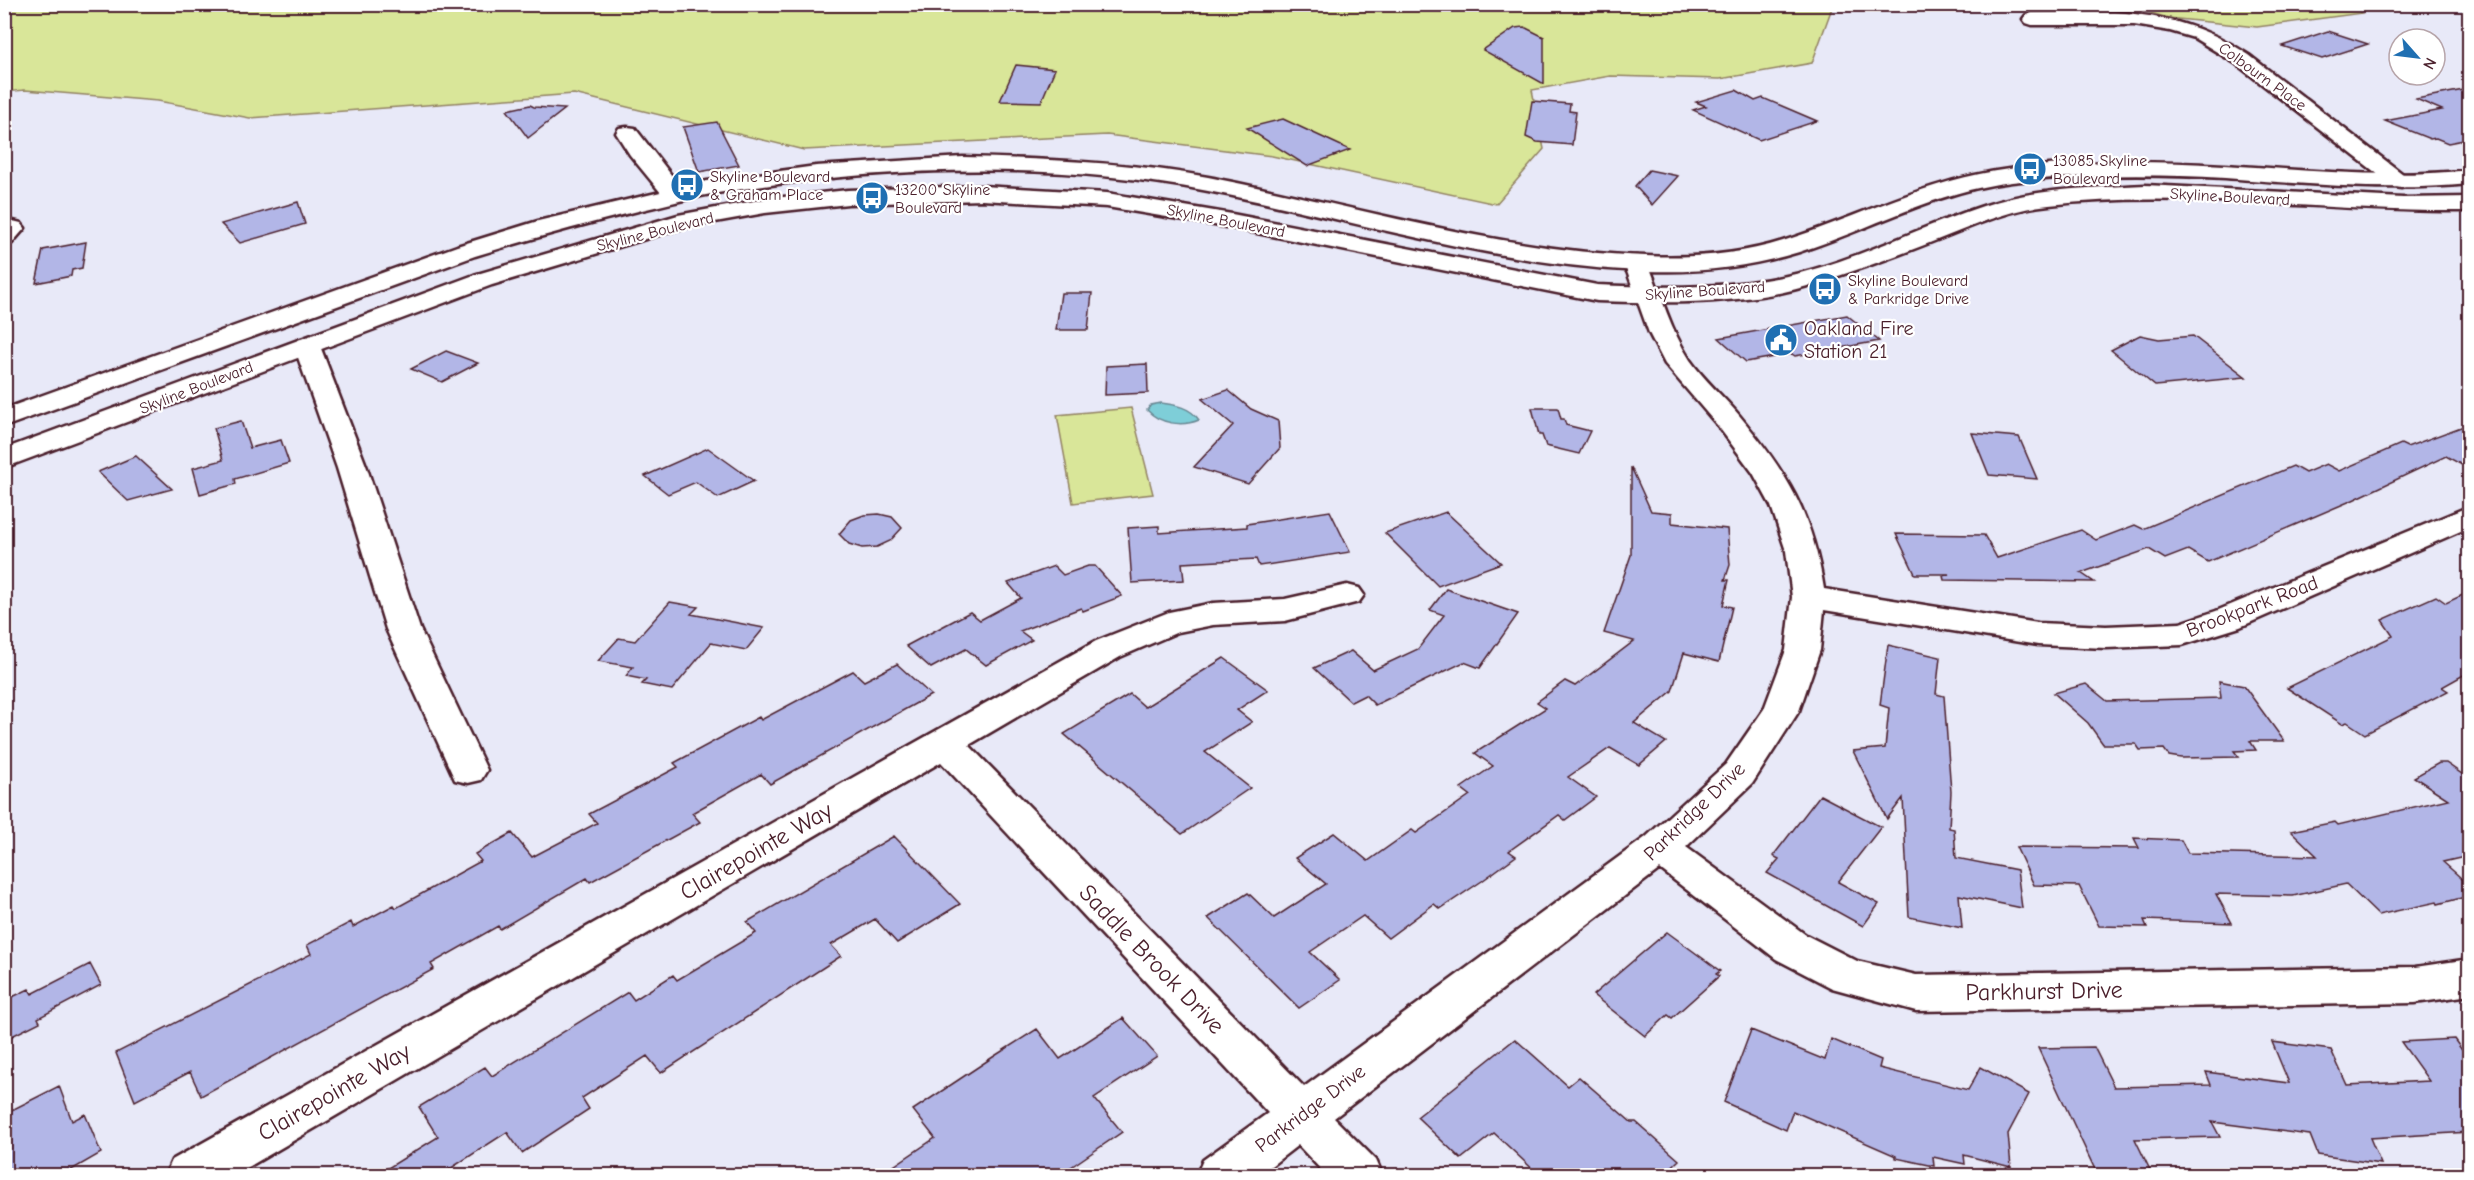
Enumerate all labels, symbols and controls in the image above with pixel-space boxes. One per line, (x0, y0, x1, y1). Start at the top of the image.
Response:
north arrow (2387, 27, 2447, 87)
street label: Colbourn Place (2215, 39, 2310, 115)
text: N (2419, 55, 2440, 72)
bus stop icon: 13085 Skyline Boulevard (2012, 151, 2048, 187)
place label: 13085 Skyline Boulevard (2053, 152, 2147, 188)
bus stop icon: Skyline Boulevard & Graham Place (669, 167, 705, 203)
place label: Skyline Boulevard & Graham Place (710, 168, 830, 204)
bus stop icon: 13200 Skyline Boulevard (854, 180, 890, 216)
place label: 13200 Skyline Boulevard (895, 181, 990, 217)
street label: Skyline Boulevard (2169, 185, 2290, 209)
street label: Skyline Boulevard (1165, 201, 1286, 241)
street label: Skyline Boulevard (595, 209, 716, 255)
bus stop icon: Skyline Boulevard & Parkridge Drive (1807, 271, 1843, 307)
place label: Skyline Boulevard & Parkridge Drive (1848, 272, 1969, 308)
street label: Skyline Boulevard (1645, 278, 1766, 304)
place label: Oakland Fire Station 21 (1804, 317, 1914, 363)
public building icon: Oakland Fire Station 21 (1763, 322, 1799, 358)
street label: Skyline Boulevard (137, 358, 256, 418)
street label: Brookpark Road (2183, 571, 2321, 642)
street label: Parkridge Drive (1639, 757, 1750, 865)
street label: Clairepointe Way (675, 796, 838, 906)
street label: Saddle Brook Drive (1073, 878, 1231, 1040)
street label: Parkhurst Drive (1965, 976, 2123, 1006)
street label: Clairepointe Way (253, 1037, 416, 1147)
street label: Parkridge Drive (1251, 1060, 1370, 1157)

